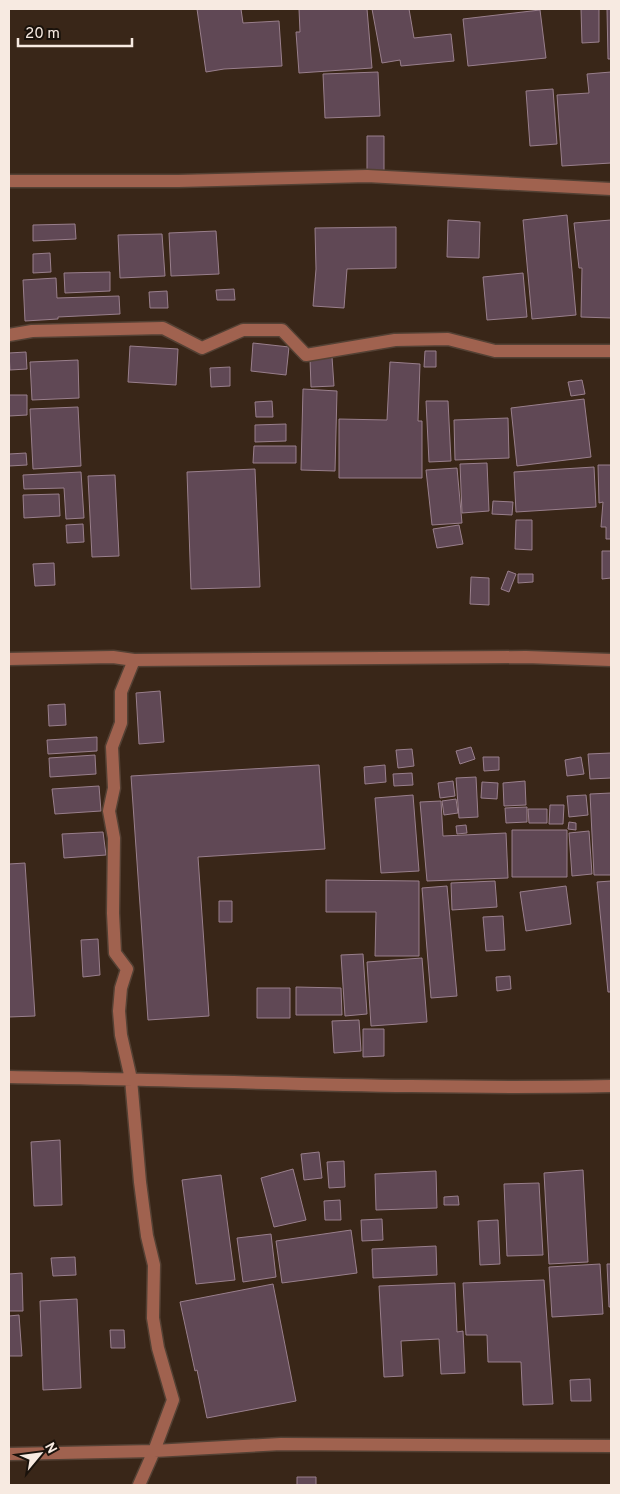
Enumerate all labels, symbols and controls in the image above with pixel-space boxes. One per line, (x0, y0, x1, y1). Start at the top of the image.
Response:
scale bar (18, 15, 131, 47)
text: 20 m (25, 25, 60, 44)
north arrow (15, 1429, 65, 1479)
text: N (40, 1440, 60, 1457)

